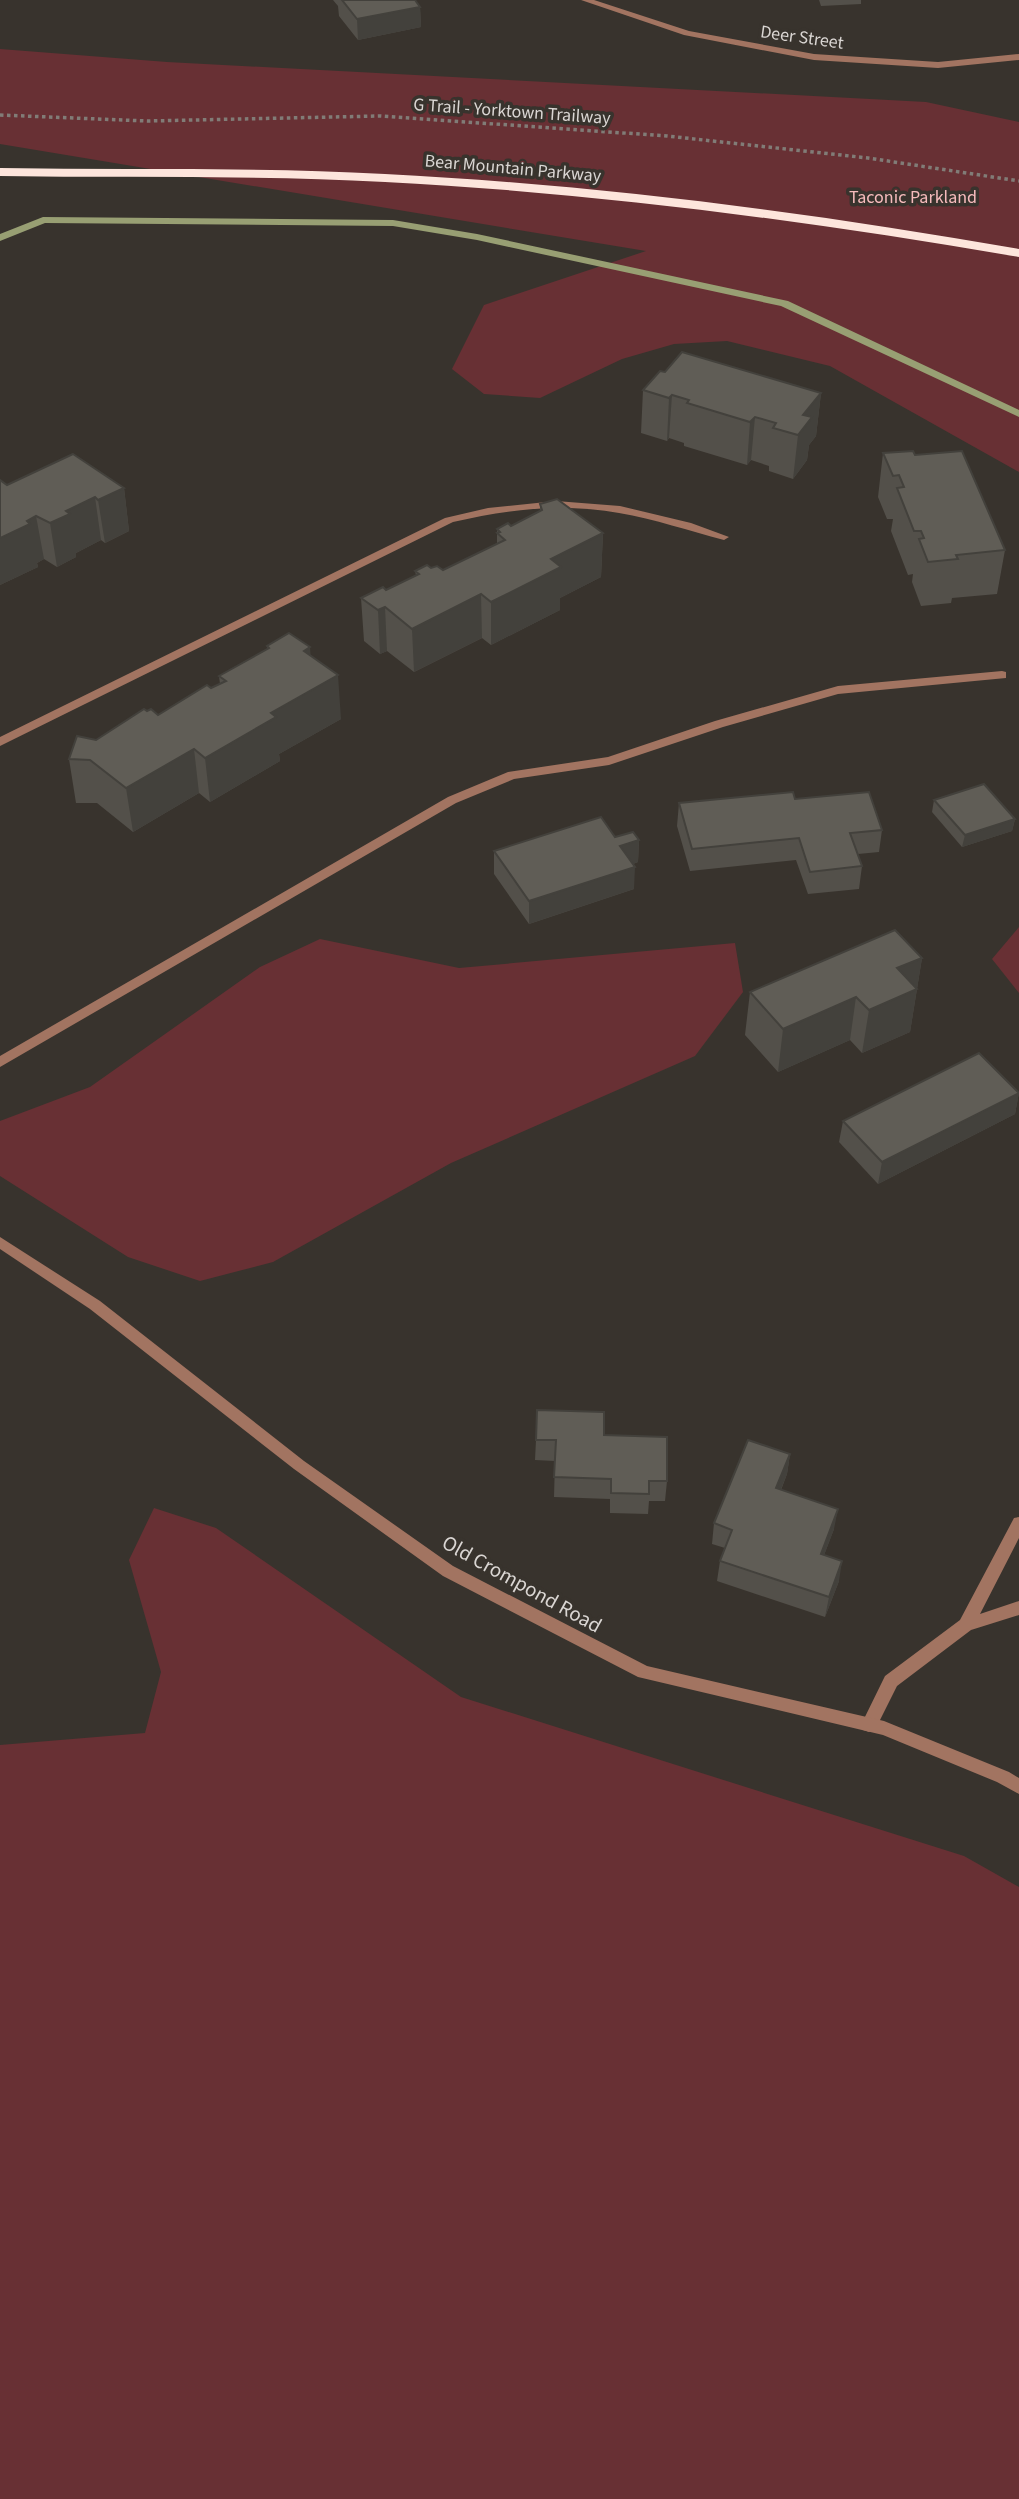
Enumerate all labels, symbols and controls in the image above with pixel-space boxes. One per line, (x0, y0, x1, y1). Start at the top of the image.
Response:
street label: Deer Street (759, 19, 845, 56)
street label: G Trail - Yorktown Trailway (413, 92, 612, 131)
street label: Bear Mountain Parkway (424, 148, 603, 189)
park label: Taconic Parkland (849, 185, 977, 210)
street label: Old Crompond Road (437, 1528, 607, 1640)

